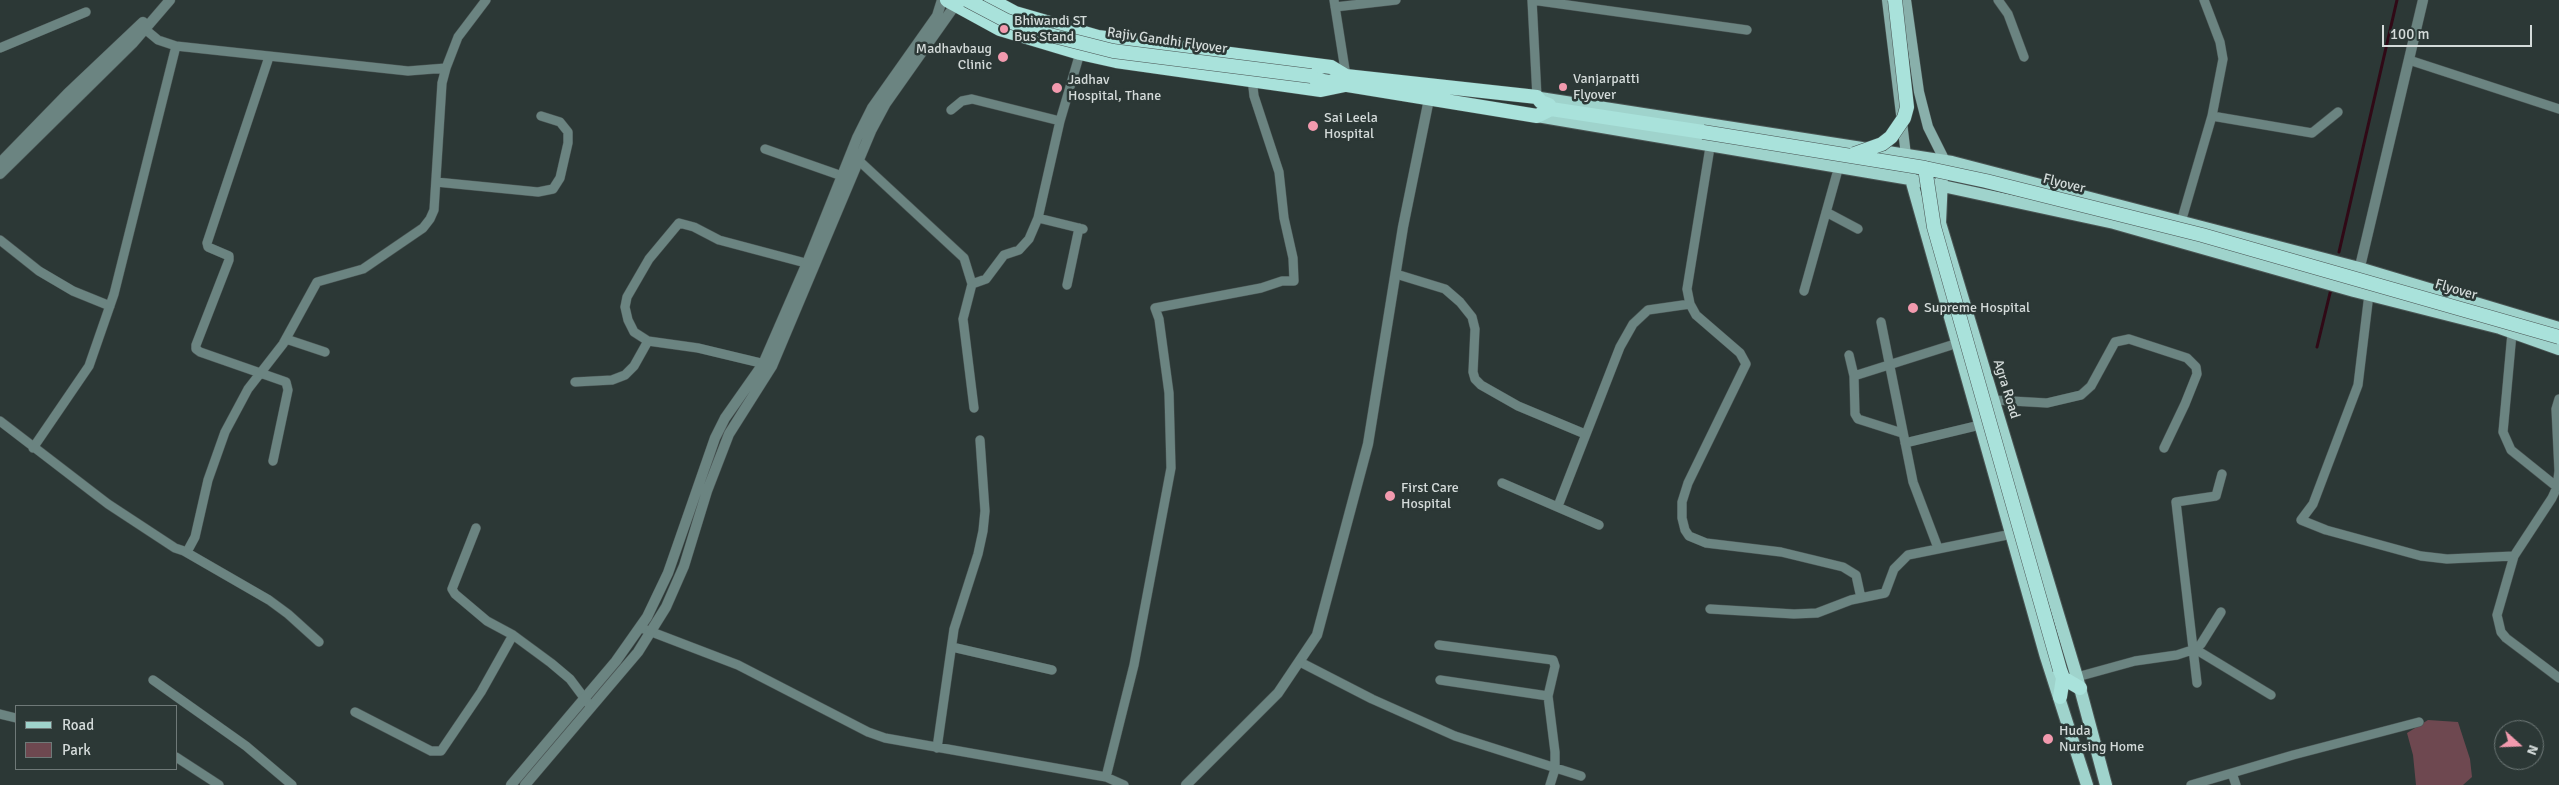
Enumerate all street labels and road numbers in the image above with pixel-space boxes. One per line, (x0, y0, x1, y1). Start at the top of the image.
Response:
street label: Rajiv Gandhi Flyover (1106, 24, 1228, 58)
street label: Flyover (2041, 171, 2087, 197)
street label: Flyover (2433, 276, 2479, 304)
street label: Agra Road (1989, 357, 2023, 421)

